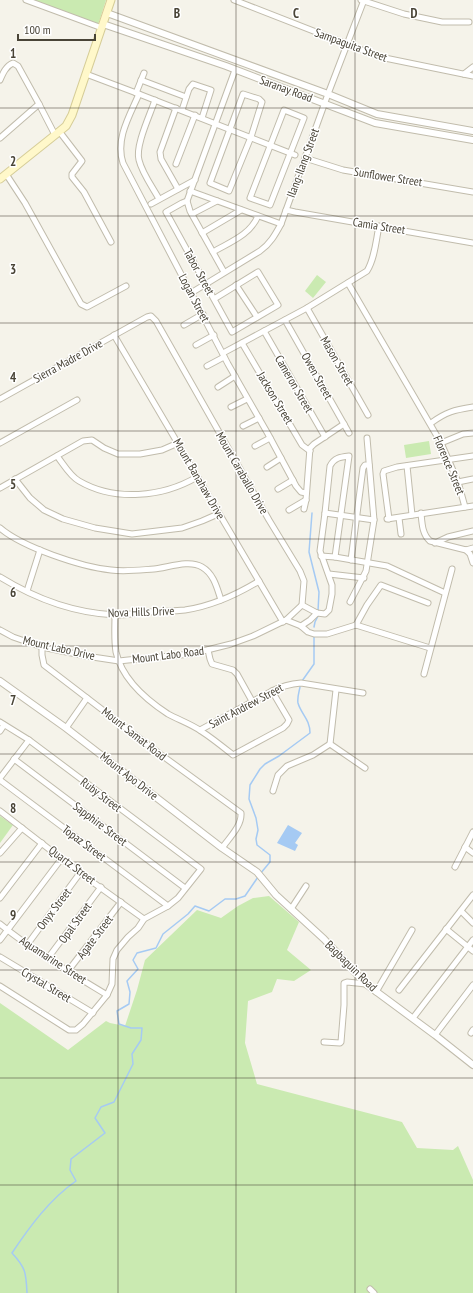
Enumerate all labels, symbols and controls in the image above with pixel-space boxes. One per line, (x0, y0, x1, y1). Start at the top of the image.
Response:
text: B (174, 5, 180, 22)
text: C (293, 5, 299, 22)
text: D (411, 5, 418, 22)
scale bar (18, 16, 95, 42)
text: 100 m (24, 22, 51, 37)
street label: Sampaguita Street (313, 24, 390, 65)
text: 1 (10, 45, 16, 62)
street label: Saranay Road (258, 72, 315, 105)
street label: Ilang-Ilang Street (283, 126, 322, 199)
text: 2 (10, 153, 16, 170)
street label: Sunflower Street (353, 164, 424, 189)
street label: Camia Street (352, 214, 407, 237)
street label: Tabor Street (181, 246, 219, 298)
text: 3 (10, 261, 16, 278)
street label: Logan Street (176, 271, 214, 325)
street label: Mason Street (317, 333, 358, 389)
street label: Sierra Madre Drive (31, 335, 105, 386)
street label: Owen Street (298, 350, 337, 402)
street label: Cameron Street (272, 352, 317, 416)
street label: Jackson Street (253, 368, 297, 427)
text: 4 (10, 369, 17, 386)
street label: Mount Caraballo Drive (213, 429, 272, 517)
street label: Florence Street (430, 433, 469, 497)
street label: Mount Banahaw Drive (170, 436, 229, 522)
text: 5 (10, 476, 16, 493)
text: 6 (10, 584, 16, 601)
street label: Nova Hills Drive (107, 603, 175, 620)
street label: Mount Labo Drive (22, 632, 97, 663)
street label: Mount Labo Road (131, 643, 205, 666)
street label: Saint Andrew Street (206, 679, 286, 731)
text: 7 (10, 692, 16, 709)
street label: Mount Samat Road (99, 704, 170, 764)
street label: Mount Apo Drive (97, 748, 161, 803)
street label: Ruby Street (78, 774, 125, 815)
street label: Sapphire Street (70, 798, 131, 849)
text: 8 (10, 800, 16, 817)
street label: Topaz Street (60, 821, 110, 864)
street label: Quartz Street (46, 842, 99, 888)
street label: Onyx Street (33, 884, 75, 933)
street label: Opal Street (55, 899, 95, 946)
text: 9 (10, 907, 16, 924)
street label: Agate Street (73, 911, 116, 962)
street label: Aquamarine Street (17, 932, 90, 987)
street label: Bagbaguin Road (322, 937, 381, 994)
street label: Crystal Street (19, 964, 74, 1006)

